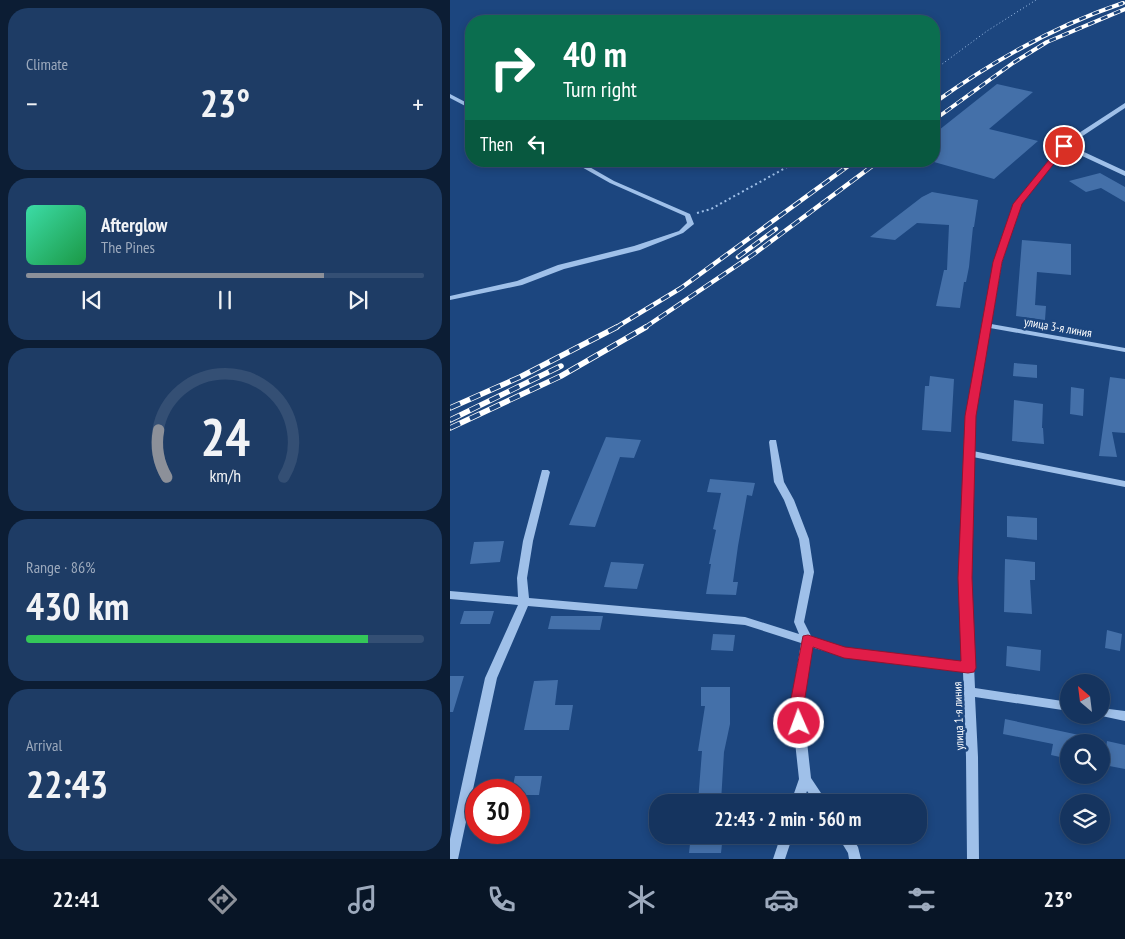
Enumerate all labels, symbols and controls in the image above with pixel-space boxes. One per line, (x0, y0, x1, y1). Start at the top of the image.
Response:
text: 40 m (563, 31, 627, 77)
icon: right (480, 35, 545, 100)
text: Climate (26, 54, 68, 74)
text: Turn right (563, 75, 637, 103)
text: 23° (200, 78, 250, 127)
text: − (26, 85, 38, 122)
text: + (412, 85, 424, 122)
pin (1043, 125, 1085, 167)
icon: left (523, 130, 551, 158)
text: Then (480, 132, 513, 156)
icon: arrive (1050, 132, 1078, 160)
text: Afterglow (101, 213, 167, 237)
text: The Pines (101, 237, 155, 257)
icon: previous (78, 286, 106, 314)
icon: pause (211, 286, 239, 314)
icon: next (344, 286, 372, 314)
street label: улица 3-я линия (1023, 314, 1093, 340)
text: 24 (200, 403, 250, 470)
text: km/h (209, 464, 241, 487)
text: Range · 86% (26, 557, 95, 577)
text: 430 km (26, 581, 129, 630)
north arrow (1060, 674, 1110, 724)
map controls (1060, 674, 1110, 844)
street label: улица 1-я линия (949, 681, 967, 750)
position arrow (772, 696, 824, 748)
button: search (1060, 734, 1110, 784)
text: Arrival (26, 735, 62, 755)
text: 22:43 (26, 759, 108, 808)
speed limit sign: 30 (465, 779, 530, 844)
button: layers (1060, 794, 1110, 844)
text: 22:43 · 2 min · 560 m (715, 807, 861, 831)
icon: directions (205, 882, 240, 917)
icon: music (345, 882, 380, 917)
icon: phone (484, 882, 519, 917)
icon: climate (624, 882, 659, 917)
icon: car (764, 882, 799, 917)
icon: filters (904, 882, 939, 917)
text: 22:41 (52, 885, 100, 913)
text: 23° (1043, 885, 1073, 913)

